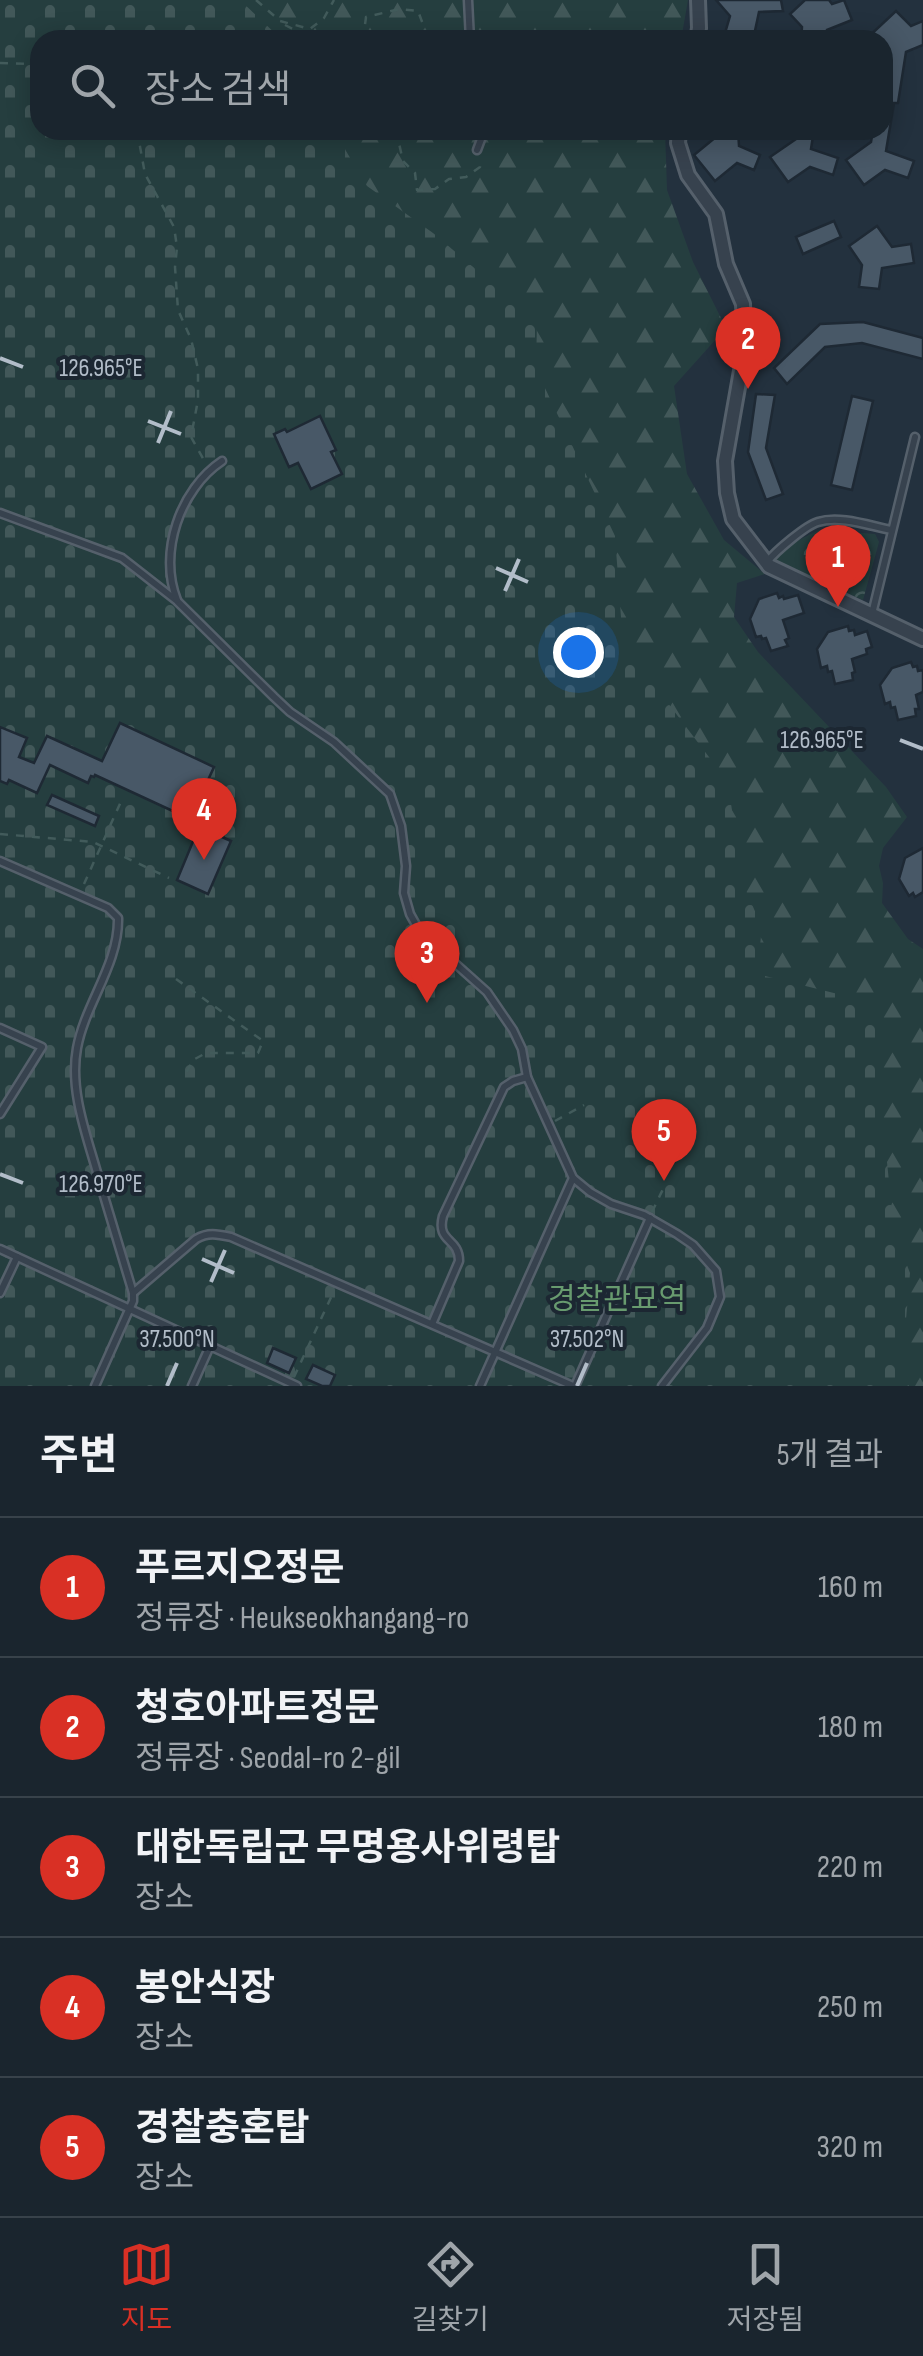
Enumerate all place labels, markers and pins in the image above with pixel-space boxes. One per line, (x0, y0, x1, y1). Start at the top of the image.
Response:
pin: 2 (716, 306, 780, 389)
pin: 1 (806, 524, 870, 607)
pin: 4 (172, 778, 236, 860)
pin: 3 (394, 920, 460, 1003)
pin: 5 (632, 1098, 696, 1181)

